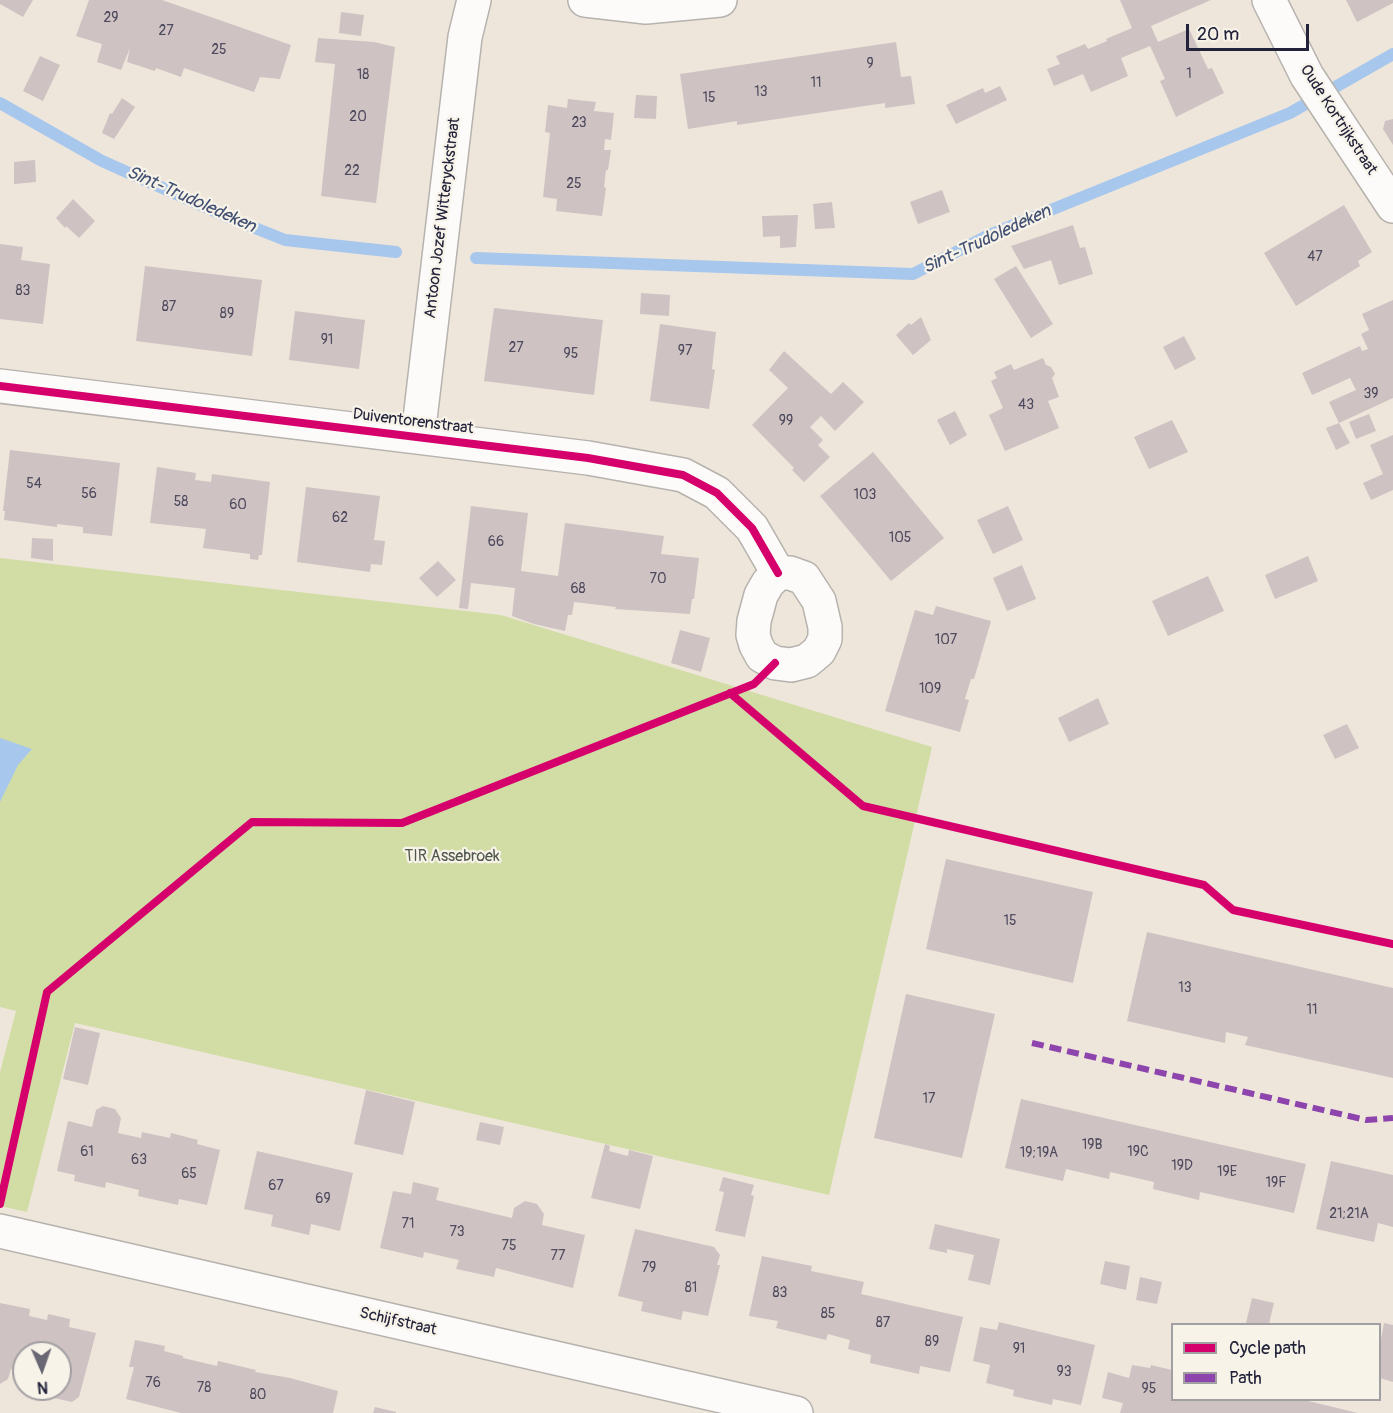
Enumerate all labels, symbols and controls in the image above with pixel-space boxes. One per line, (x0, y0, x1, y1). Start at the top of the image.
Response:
house number: 29 (103, 10, 119, 26)
scale bar (1189, 12, 1312, 50)
house number: 27 (158, 23, 174, 39)
text: 20 m (1197, 23, 1239, 46)
house number: 25 (211, 42, 227, 58)
house number: 9 (866, 56, 874, 72)
street label: Oude Kortrijkstraat (1295, 61, 1381, 179)
house number: 1 (1186, 66, 1192, 82)
house number: 18 (357, 67, 369, 83)
house number: 11 (811, 75, 821, 91)
house number: 13 (754, 84, 768, 100)
house number: 15 (702, 90, 716, 106)
house number: 20 (349, 109, 367, 125)
house number: 23 (571, 115, 587, 131)
street label: Antoon Jozef Witteryckstraat (421, 116, 465, 320)
water label: Sint-Trudoledeken (123, 162, 259, 238)
house number: 22 (344, 163, 360, 179)
house number: 25 (566, 176, 582, 192)
water label: Sint-Trudoledeken (920, 201, 1054, 279)
house number: 47 (1307, 249, 1323, 265)
house number: 83 (16, 283, 30, 299)
house number: 87 (162, 299, 176, 315)
house number: 89 (220, 306, 234, 322)
house number: 91 (321, 332, 333, 348)
house number: 27 (508, 340, 524, 356)
house number: 97 (678, 343, 692, 359)
house number: 95 (564, 346, 578, 362)
house number: 39 (1363, 386, 1379, 402)
house number: 43 (1018, 397, 1034, 413)
street label: Duiventorenstraat (351, 405, 475, 439)
house number: 99 (779, 413, 793, 429)
house number: 54 (26, 476, 42, 492)
house number: 56 (81, 486, 97, 502)
house number: 103 (854, 487, 876, 503)
house number: 58 (174, 494, 188, 510)
house number: 60 (229, 497, 247, 513)
house number: 62 (332, 510, 348, 526)
house number: 105 (889, 530, 911, 546)
house number: 66 (488, 534, 504, 550)
house number: 70 (650, 571, 666, 587)
house number: 68 (570, 581, 586, 597)
house number: 107 (935, 632, 957, 648)
house number: 109 (919, 681, 941, 697)
park label: TIR Assebroek (404, 847, 500, 867)
house number: 15 (1003, 913, 1017, 929)
house number: 13 (1178, 980, 1192, 996)
house number: 11 (1307, 1002, 1317, 1018)
house number: 17 (923, 1091, 935, 1107)
house number: 19B (1082, 1137, 1102, 1153)
house number: 61 (80, 1144, 94, 1160)
house number: 19C (1127, 1144, 1149, 1160)
house number: 19;19A (1020, 1145, 1058, 1161)
house number: 63 (131, 1152, 147, 1168)
house number: 19D (1171, 1158, 1193, 1174)
house number: 19E (1217, 1164, 1237, 1180)
house number: 65 (181, 1166, 197, 1182)
house number: 19F (1265, 1175, 1287, 1191)
house number: 67 (268, 1178, 284, 1194)
house number: 69 (315, 1191, 331, 1207)
house number: 21;21A (1329, 1206, 1369, 1222)
house number: 71 (402, 1216, 414, 1232)
house number: 73 (449, 1224, 465, 1240)
house number: 75 (502, 1238, 516, 1254)
house number: 77 (551, 1248, 565, 1264)
house number: 79 (642, 1260, 656, 1276)
house number: 81 (685, 1280, 697, 1296)
house number: 83 (773, 1285, 787, 1301)
street label: Schijfstraat (358, 1304, 438, 1340)
house number: 85 (821, 1306, 835, 1322)
house number: 87 (876, 1315, 890, 1331)
legend (1171, 1323, 1381, 1401)
house number: 89 (925, 1334, 939, 1350)
text: Cycle path (1229, 1337, 1306, 1360)
north arrow (12, 1341, 72, 1401)
house number: 91 (1013, 1341, 1025, 1357)
house number: 93 (1056, 1364, 1072, 1380)
text: Path (1229, 1367, 1262, 1390)
house number: 76 (145, 1375, 161, 1391)
text: N (37, 1377, 48, 1397)
house number: 78 (197, 1380, 211, 1396)
house number: 95 (1142, 1381, 1156, 1397)
house number: 80 (250, 1387, 266, 1403)

